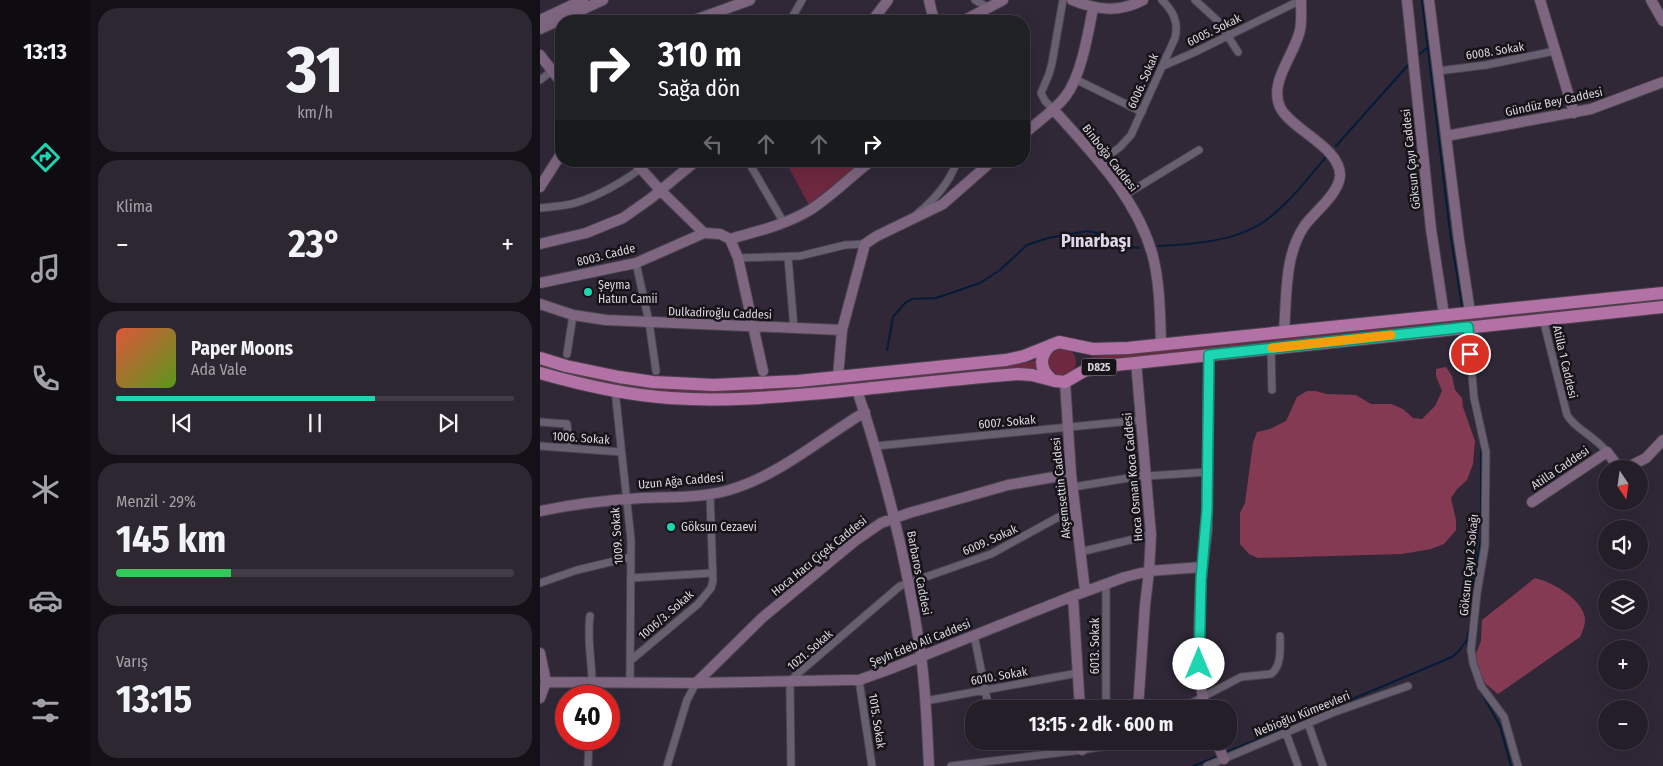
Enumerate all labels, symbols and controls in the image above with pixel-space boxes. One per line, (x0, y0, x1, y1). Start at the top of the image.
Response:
street label: 6005. Sokak (1185, 11, 1244, 49)
text: 31 (287, 31, 343, 109)
text: 310 m (658, 33, 742, 75)
icon: right (575, 35, 640, 100)
text: 13:13 (23, 38, 67, 65)
street label: 6008. Sokak (1465, 39, 1526, 63)
street label: 6006. Sokak (1125, 51, 1162, 111)
text: Sağa dön (658, 75, 740, 102)
street label: Gündüz Bey Caddesi (1504, 85, 1604, 119)
text: km/h (297, 103, 333, 122)
street label: Göksun Çayı Caddesi (1399, 108, 1423, 210)
street label: Binboğa Caddesi (1079, 122, 1141, 194)
icon: left (699, 130, 727, 158)
icon: ahead (752, 130, 780, 158)
icon: ahead (805, 130, 833, 158)
icon: right (858, 130, 886, 158)
icon: directions (28, 140, 63, 175)
text: Klima (116, 197, 153, 216)
text: 23° (288, 221, 342, 267)
text: − (116, 228, 129, 261)
text: + (501, 228, 514, 261)
district label: Pınarbaşı (1061, 230, 1131, 252)
street label: 8003. Cadde (575, 241, 637, 269)
icon: music (28, 251, 63, 286)
place label: Şeyma Hatun Camii (598, 278, 658, 306)
marker: Şeyma Hatun Camii (582, 286, 594, 298)
street label: Dulkadiroğlu Caddesi (668, 304, 772, 322)
street label: Atilla 1 Caddesi (1550, 324, 1580, 400)
pin (1449, 333, 1491, 375)
text: Paper Moons (191, 337, 293, 360)
icon: arrive (1456, 340, 1484, 368)
road number: D825 (1082, 358, 1116, 376)
text: Ada Vale (191, 360, 247, 379)
icon: phone (28, 361, 63, 396)
icon: previous (168, 409, 196, 437)
icon: pause (301, 409, 329, 437)
icon: next (434, 409, 462, 437)
street label: 6007. Sokak (978, 412, 1037, 431)
street label: Hoca Osman Koca Caddesi (1120, 412, 1146, 542)
street label: 1006. Sokak (552, 429, 611, 447)
street label: Akşemsettin Caddesi (1049, 437, 1073, 539)
street label: Atilla Caddesi (1528, 443, 1592, 493)
north arrow (1598, 460, 1648, 510)
map controls (1598, 460, 1648, 750)
street label: Uzun Ağa Caddesi (637, 470, 725, 492)
icon: climate (28, 472, 63, 507)
text: Menzil · 29% (116, 492, 196, 511)
street label: 1009. Sokak (608, 506, 626, 565)
street label: Hoca Hacı Çiçek Caddesi (769, 513, 869, 599)
street label: Göksun Çayı 2 Sokağı (1457, 513, 1481, 617)
text: 145 km (116, 516, 226, 562)
place label: Göksun Cezaevi (681, 520, 757, 534)
button: sound (1598, 520, 1648, 570)
marker: Göksun Cezaevi (665, 521, 677, 533)
street label: 6009. Sokak (960, 522, 1020, 558)
street label: Barbaros Caddesi (904, 530, 934, 616)
button: layers (1598, 580, 1648, 630)
icon: car (28, 583, 63, 618)
street label: 1006/3. Sokak (636, 587, 697, 643)
street label: Şeyh Edeb Ali Caddesi (868, 616, 972, 670)
street label: 6013. Sokak (1088, 617, 1102, 674)
street label: 1021. Sokak (785, 626, 836, 673)
position arrow (1172, 637, 1224, 689)
button: + (1598, 640, 1648, 690)
text: Varış (116, 652, 148, 671)
street label: 6010. Sokak (970, 664, 1029, 688)
text: 13:15 (116, 676, 192, 722)
speed limit sign: 40 (555, 685, 620, 750)
street label: Nebioğlu Kümeevleri (1252, 688, 1352, 740)
icon: filters (28, 693, 63, 728)
street label: 1015. Sokak (866, 693, 888, 750)
button: − (1598, 700, 1648, 750)
text: 13:15 · 2 dk · 600 m (1029, 713, 1173, 736)

